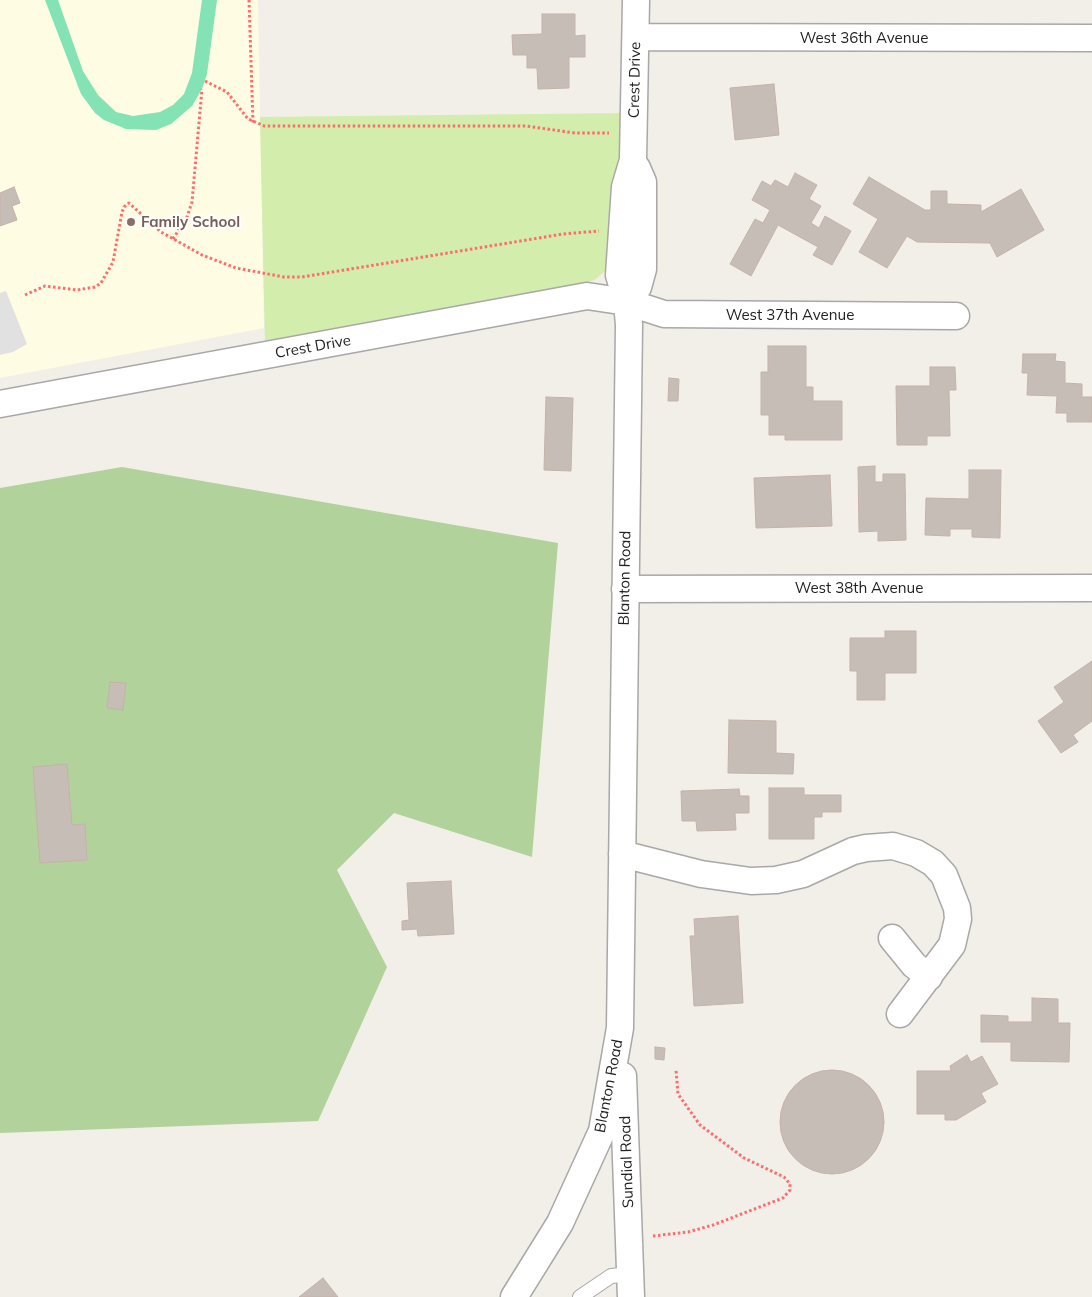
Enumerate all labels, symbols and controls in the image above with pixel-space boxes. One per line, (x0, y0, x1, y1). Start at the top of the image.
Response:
street label: West 36th Avenue (800, 29, 928, 47)
street label: Crest Drive (625, 42, 645, 118)
place label: Family School (141, 213, 240, 231)
marker: Family School (125, 216, 137, 228)
street label: West 37th Avenue (726, 306, 854, 324)
street label: Crest Drive (274, 331, 352, 363)
street label: Blanton Road (615, 530, 635, 626)
street label: West 38th Avenue (795, 579, 923, 597)
street label: Blanton Road (591, 1038, 627, 1134)
street label: Sundial Road (616, 1115, 638, 1209)

